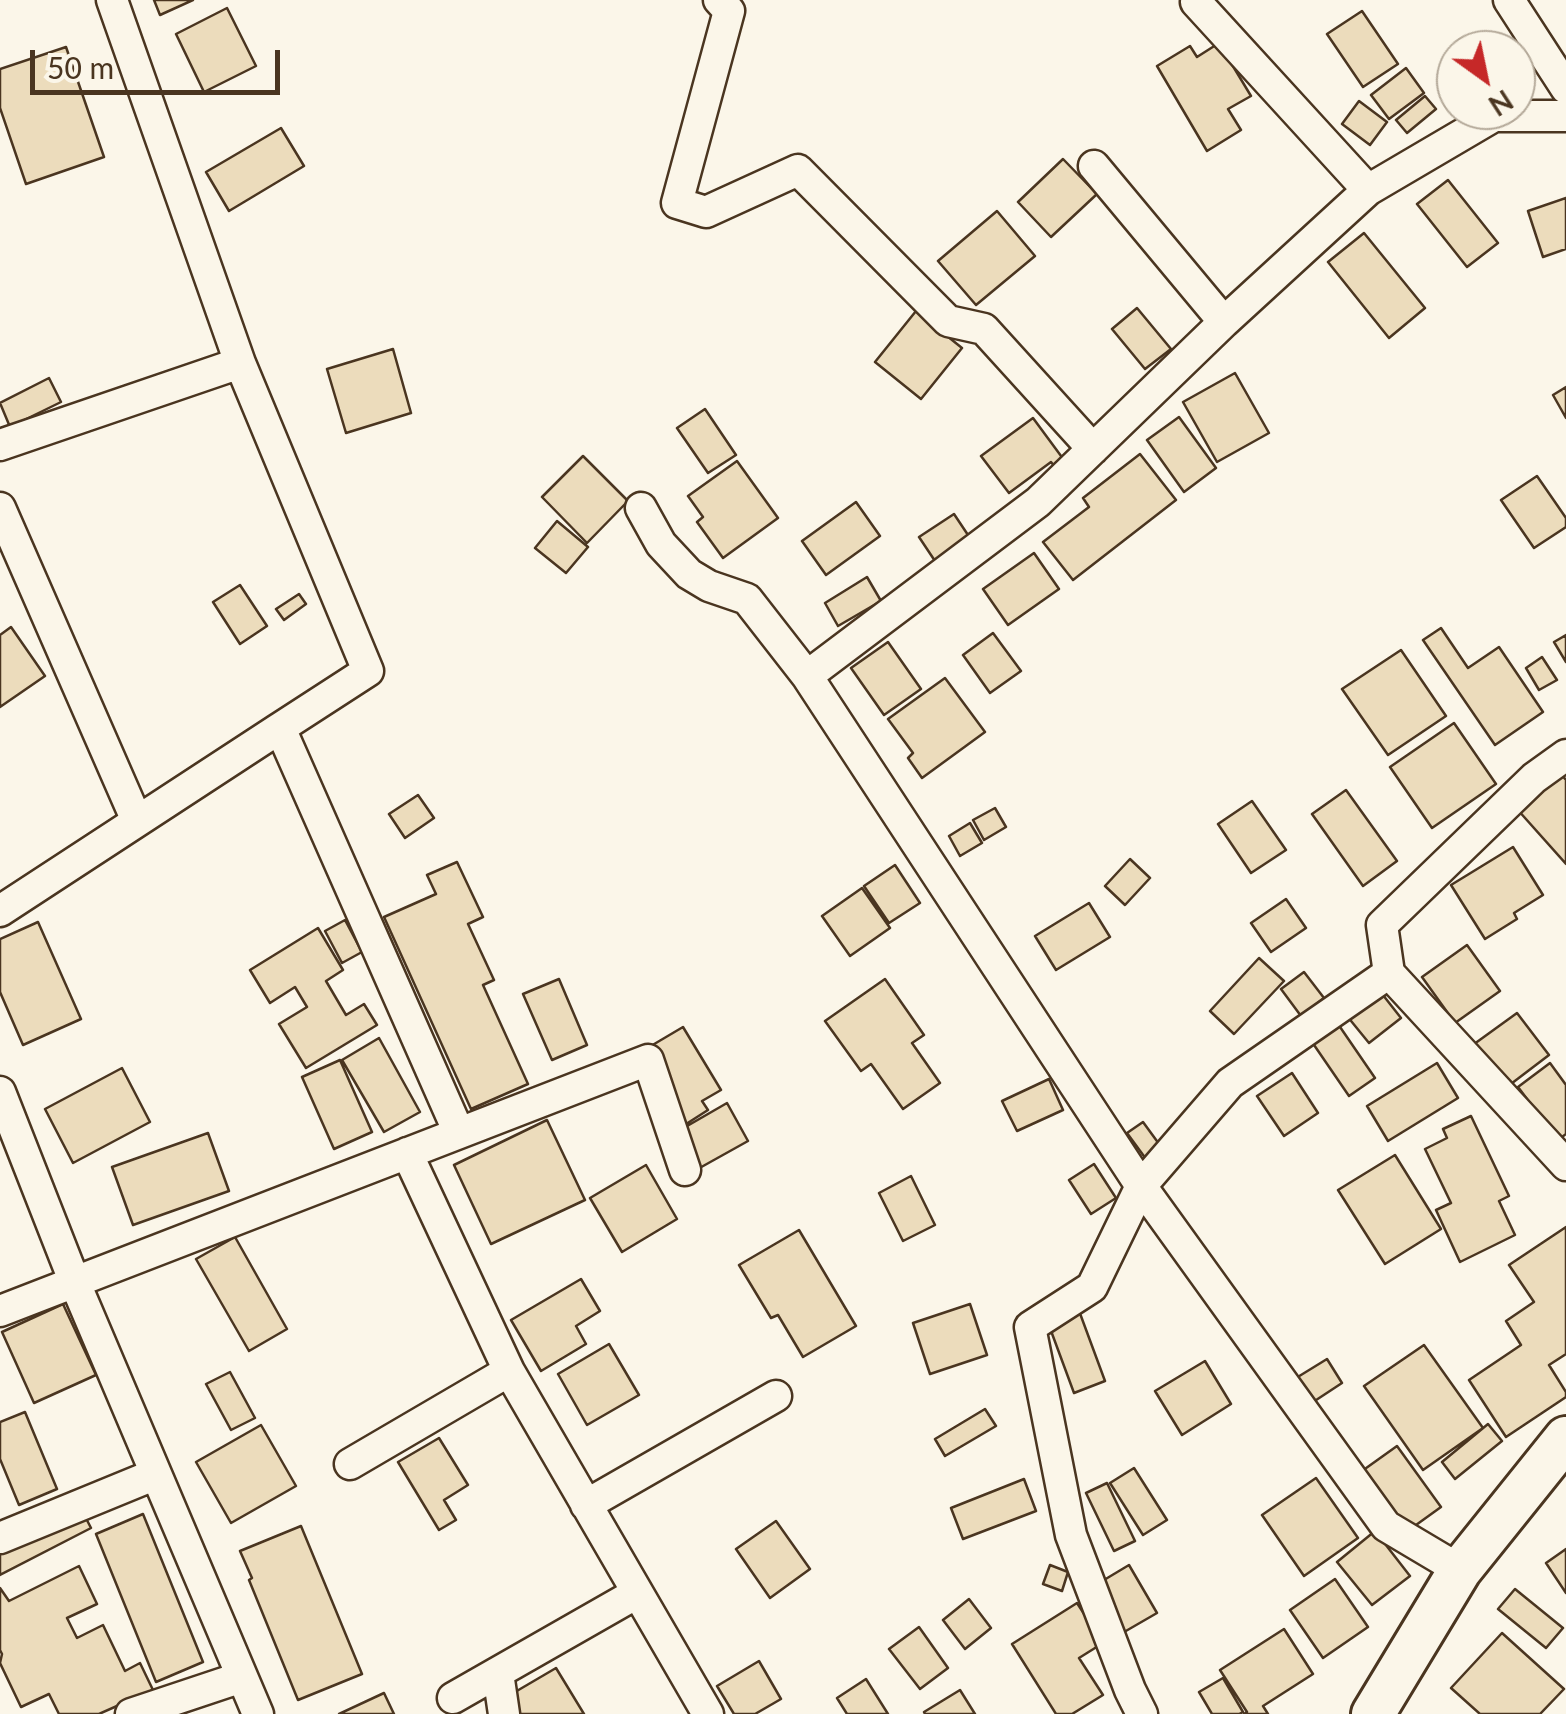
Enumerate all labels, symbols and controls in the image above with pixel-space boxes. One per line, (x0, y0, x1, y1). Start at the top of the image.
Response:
scale bar (35, 30, 285, 92)
north arrow (1436, 30, 1536, 130)
text: 50 m (47, 49, 114, 85)
text: N (1483, 83, 1520, 124)

